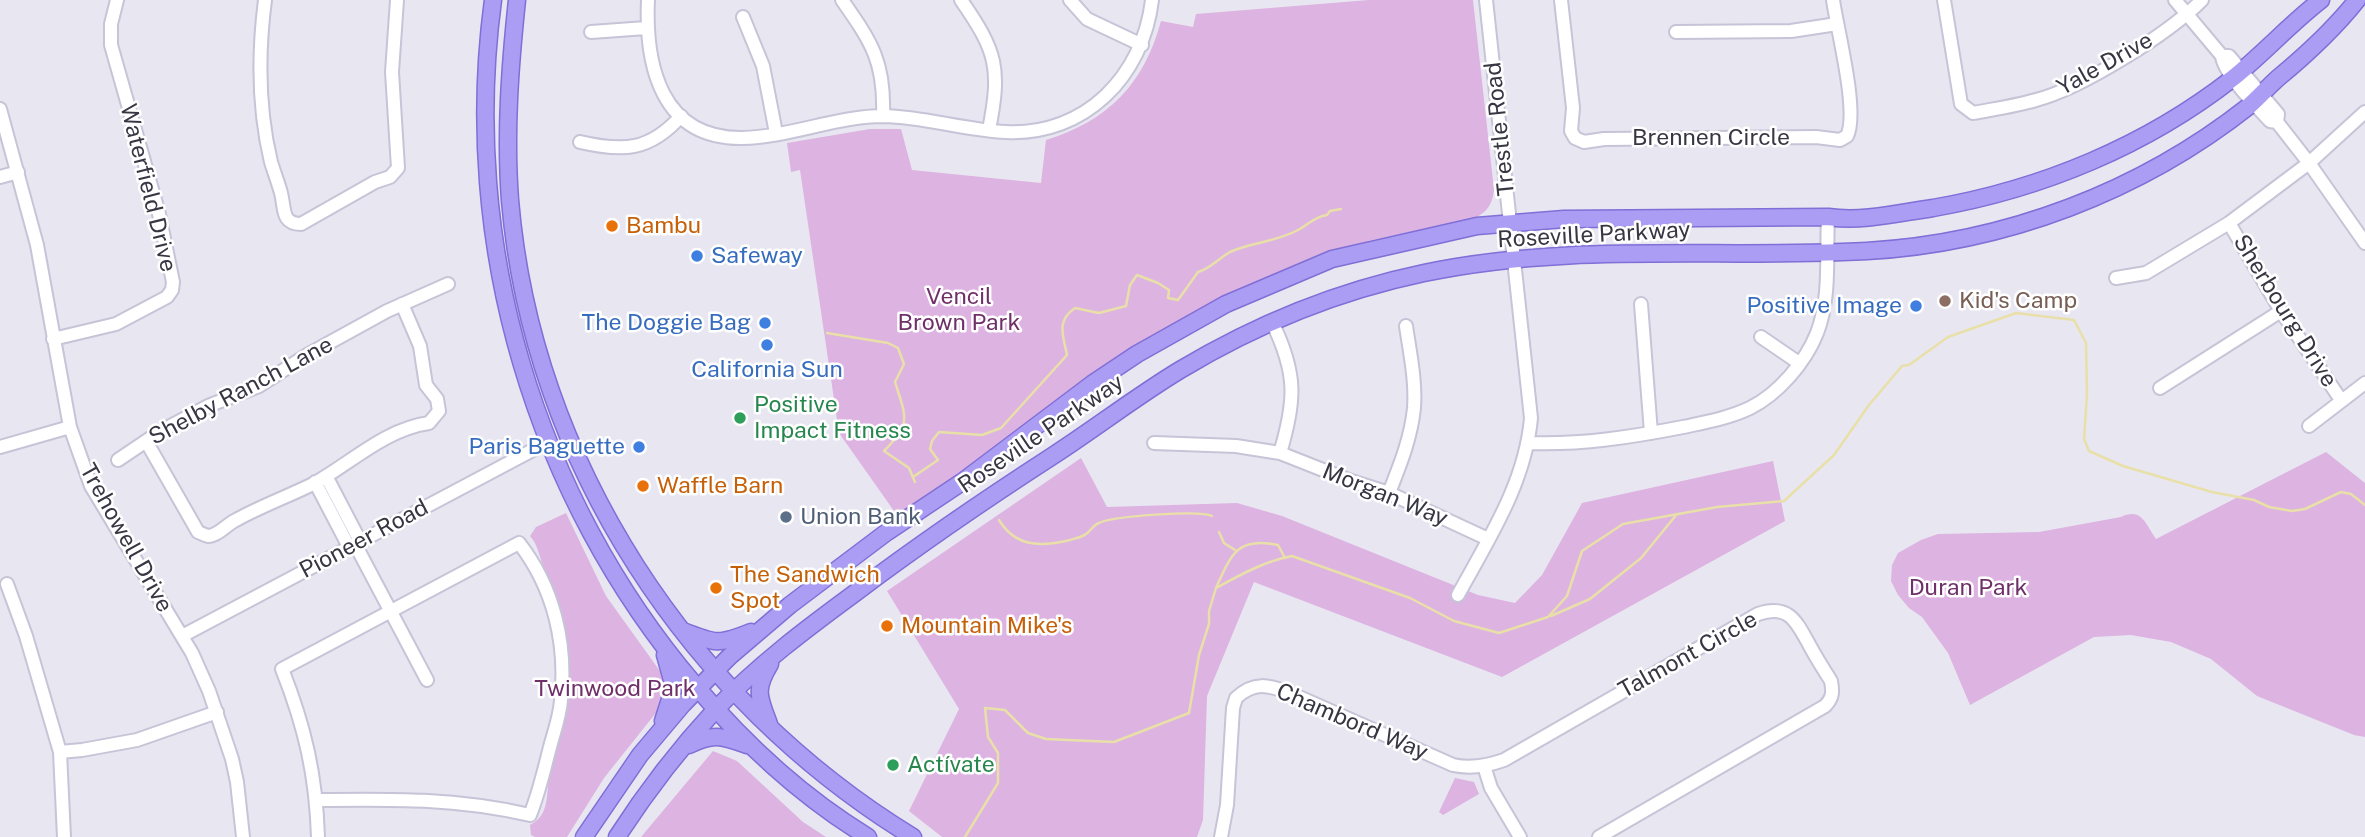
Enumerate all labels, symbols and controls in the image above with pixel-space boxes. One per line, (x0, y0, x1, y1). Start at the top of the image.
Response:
street label: Yale Drive (2052, 26, 2158, 102)
street label: Trestle Road (1479, 61, 1521, 197)
street label: Waterfield Drive (114, 101, 182, 275)
street label: Brennen Circle (1632, 124, 1790, 152)
place label: Bambu (626, 212, 701, 240)
street label: Roseville Parkway (1497, 216, 1691, 254)
marker: Bambu (604, 218, 620, 234)
street label: Sherbourg Drive (2227, 230, 2343, 392)
place label: Safeway (711, 242, 803, 270)
marker: Safeway (689, 248, 705, 264)
park label: Vencil Brown Park (898, 283, 1020, 337)
place label: Kid's Camp (1959, 287, 2077, 315)
place label: Positive Image (1747, 292, 1902, 320)
marker: Kid's Camp (1937, 293, 1953, 309)
marker: Positive Image (1908, 298, 1924, 314)
place label: The Doggie Bag (581, 309, 751, 337)
marker: The Doggie Bag (757, 315, 773, 331)
street label: Shelby Ranch Lane (144, 331, 338, 451)
marker: California Sun (759, 337, 775, 353)
place label: California Sun (691, 356, 843, 384)
street label: Roseville Parkway (953, 369, 1129, 499)
place label: Positive Impact Fitness (754, 391, 911, 445)
marker: Positive Impact Fitness (732, 410, 748, 426)
place label: Paris Baguette (469, 433, 625, 461)
marker: Paris Baguette (631, 439, 647, 455)
street label: Morgan Way (1318, 457, 1452, 533)
street label: Trehowell Drive (74, 459, 178, 617)
place label: Waffle Barn (657, 472, 783, 500)
marker: Waffle Barn (635, 478, 651, 494)
street label: Pioneer Road (295, 494, 433, 584)
place label: Union Bank (800, 503, 921, 531)
marker: Union Bank (778, 509, 794, 525)
place label: The Sandwich Spot (730, 561, 880, 615)
park label: Duran Park (1909, 574, 2027, 602)
marker: The Sandwich Spot (708, 580, 724, 596)
street label: Talmont Circle (1614, 606, 1762, 704)
place label: Mountain Mike's (901, 612, 1072, 640)
marker: Mountain Mike's (879, 618, 895, 634)
park label: Twinwood Park (534, 675, 696, 703)
street label: Chambord Way (1272, 678, 1432, 766)
place label: Actívate (907, 751, 995, 779)
marker: Actívate (885, 757, 901, 773)

